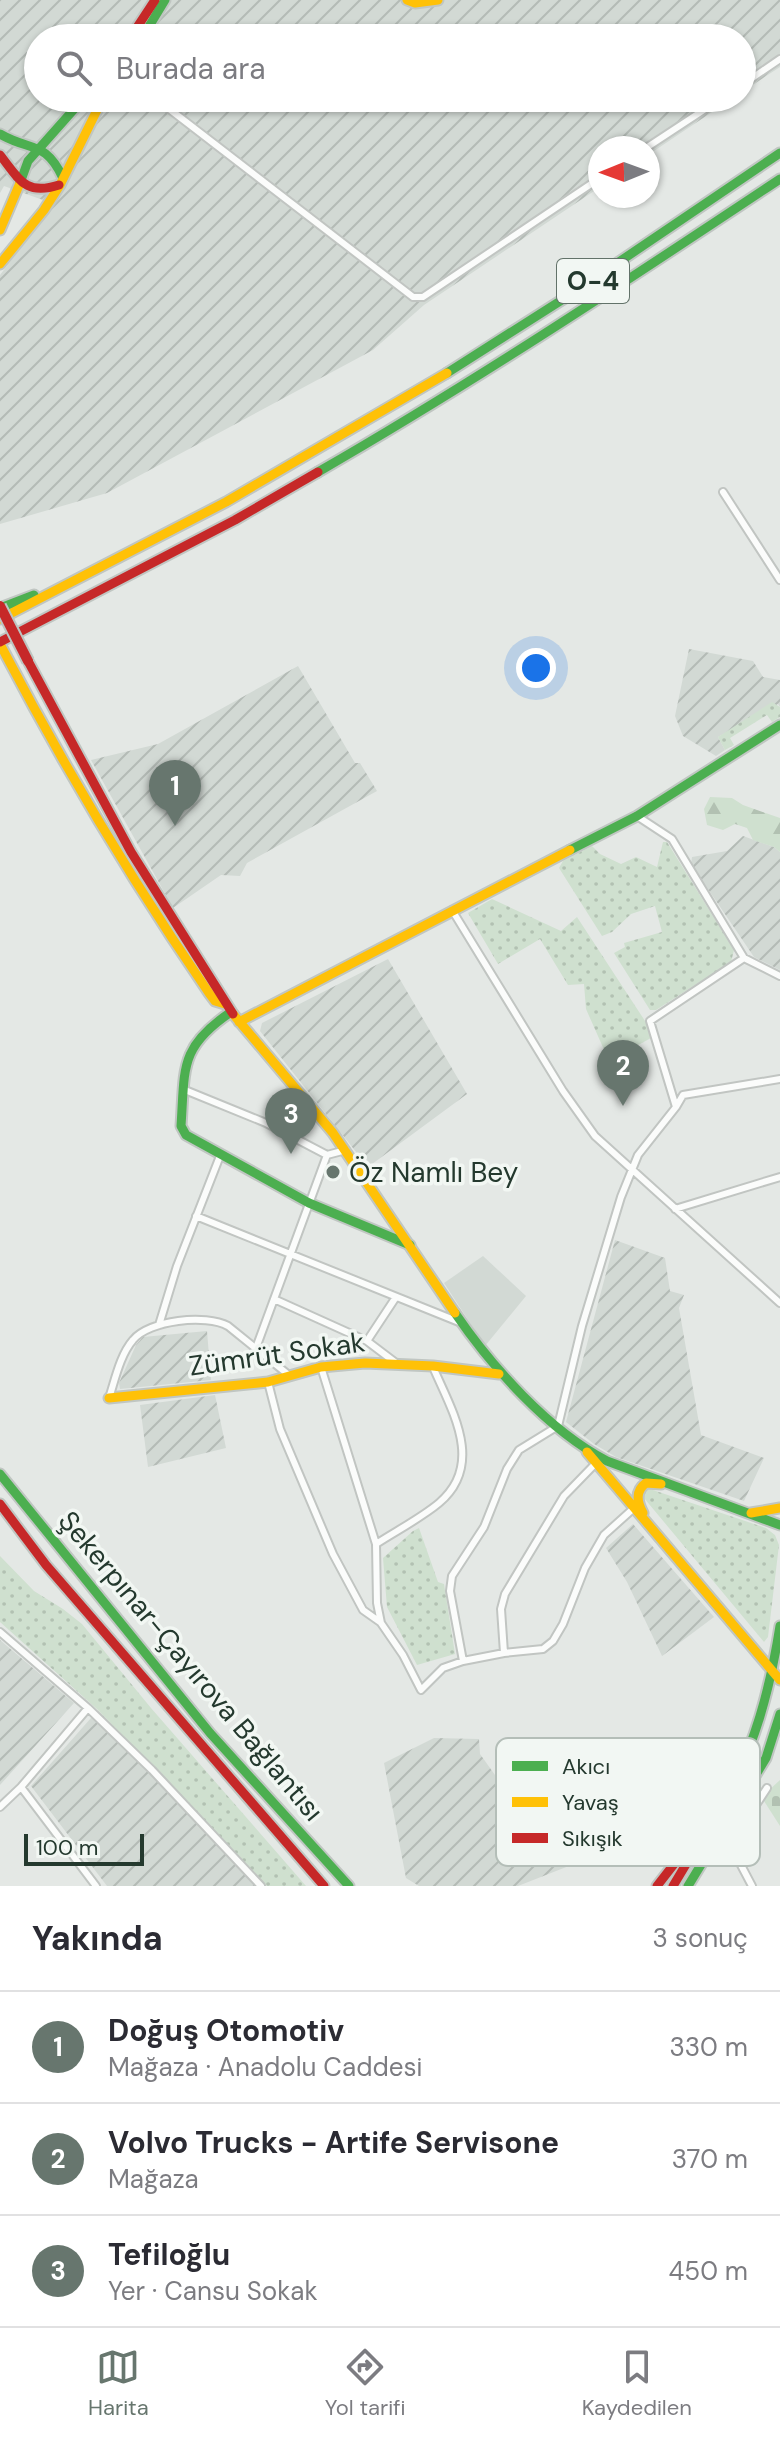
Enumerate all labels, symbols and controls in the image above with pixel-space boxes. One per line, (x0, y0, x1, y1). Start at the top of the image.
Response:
search box (24, 24, 756, 112)
icon: search (52, 46, 96, 90)
text: Burada ara (116, 49, 266, 88)
north arrow (588, 136, 660, 208)
road number: O-4 (557, 259, 629, 303)
your location (516, 648, 556, 688)
pin: 1 (149, 760, 201, 826)
pin: 2 (597, 1040, 649, 1106)
pin: 3 (265, 1088, 317, 1154)
place label: Öz Namlı Bey (349, 1154, 518, 1191)
marker: Öz Namlı Bey (324, 1163, 342, 1181)
street label: Zümrüt Sokak (187, 1323, 367, 1385)
street label: Şekerpınar-Çayırova Bağlantısı (50, 1503, 332, 1829)
legend (496, 1738, 760, 1866)
text: Akıcı (562, 1752, 610, 1781)
text: Yavaş (562, 1788, 619, 1817)
text: Sıkışık (562, 1824, 623, 1853)
scale bar (24, 1830, 144, 1866)
text: 100 m (36, 1833, 98, 1862)
text: Yakında (32, 1916, 163, 1961)
text: 3 sonuç (653, 1921, 748, 1955)
text: Doğuş Otomotiv (108, 2011, 344, 2050)
text: 1 (53, 2030, 63, 2064)
text: 330 m (669, 2030, 748, 2064)
text: Mağaza · Anadolu Caddesi (108, 2050, 422, 2084)
text: Volvo Trucks - Artife Servisone (108, 2123, 559, 2162)
text: 2 (50, 2142, 66, 2176)
text: 370 m (672, 2142, 748, 2176)
text: Mağaza (108, 2162, 199, 2196)
text: Tefiloğlu (108, 2235, 230, 2274)
text: 3 (50, 2254, 66, 2288)
text: 450 m (668, 2254, 748, 2288)
text: Yer · Cansu Sokak (108, 2274, 318, 2308)
tab: Harita (88, 2345, 149, 2422)
tab: Yol tarifi (325, 2345, 406, 2422)
tab: Kaydedilen (582, 2345, 692, 2422)

